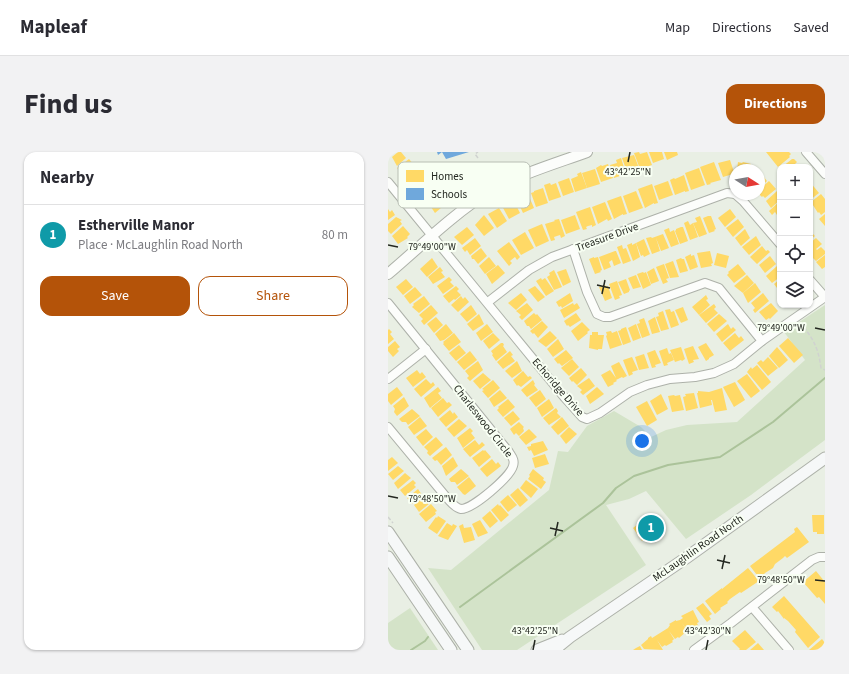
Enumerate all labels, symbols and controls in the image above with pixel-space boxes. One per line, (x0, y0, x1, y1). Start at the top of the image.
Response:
text: Mapleaf (20, 14, 87, 41)
text: Map (665, 18, 690, 38)
text: Directions (712, 18, 771, 38)
text: Saved (793, 18, 829, 38)
text: Find us (24, 84, 112, 124)
button: Directions (726, 84, 825, 124)
legend (398, 162, 530, 208)
north arrow (729, 164, 765, 200)
map controls (777, 164, 813, 308)
button: + (777, 164, 813, 200)
text: 43°42'25"N (605, 165, 651, 179)
text: Nearby (40, 166, 94, 190)
text: Homes (431, 169, 464, 184)
text: Schools (431, 187, 468, 202)
button: − (777, 200, 813, 236)
text: Estherville Manor (78, 215, 194, 236)
street label: Treasure Drive (574, 219, 641, 255)
text: 1 (50, 226, 56, 244)
text: 80 m (322, 226, 348, 244)
text: Place · McLaughlin Road North (78, 236, 243, 254)
button: locate (777, 236, 813, 272)
text: 79°49'00"W (408, 240, 456, 254)
button: layers (777, 272, 813, 308)
button: Save (40, 276, 190, 316)
button: Share (198, 276, 348, 316)
text: 79°49'00"W (757, 321, 805, 335)
street label: Echoridge Drive (529, 355, 588, 420)
street label: Charleswood Circle (450, 381, 517, 461)
your location (632, 431, 652, 451)
text: 79°48'50"W (408, 492, 456, 506)
street label: McLaughlin Road North (650, 511, 746, 585)
pin: 1 (638, 513, 664, 543)
text: 79°48'50"W (757, 573, 805, 587)
text: 43°42'25"N (512, 624, 558, 638)
text: 43°42'30"N (685, 624, 731, 638)

